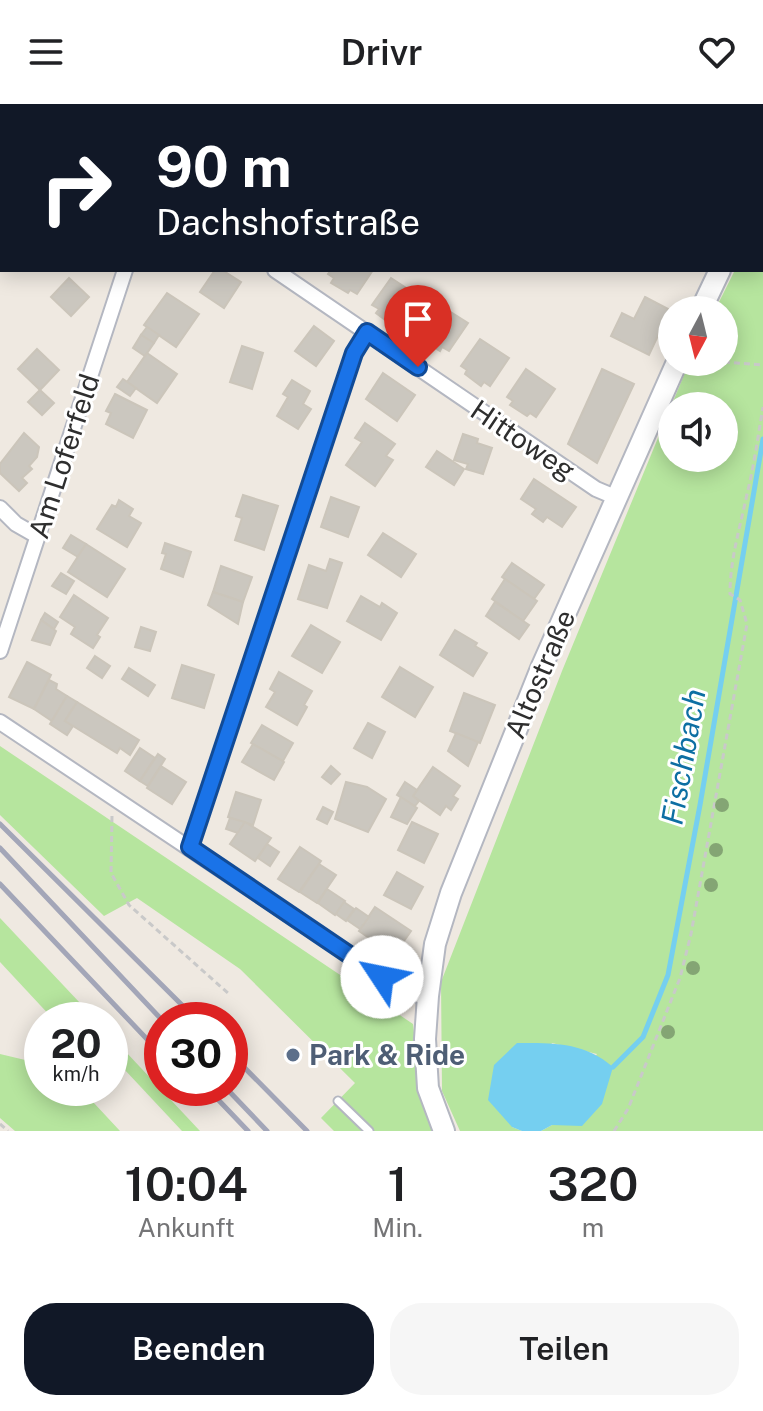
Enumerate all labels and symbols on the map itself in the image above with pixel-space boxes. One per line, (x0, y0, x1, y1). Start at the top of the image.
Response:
pin (384, 285, 452, 367)
north arrow (658, 296, 738, 376)
street label: Am Loferfeld (21, 369, 106, 542)
street label: Hittoweg (465, 393, 582, 486)
street label: Altostraße (498, 604, 581, 743)
water label: Fischbach (653, 686, 713, 828)
position arrow (340, 935, 424, 1019)
speed limit sign: 30 (144, 1002, 248, 1106)
place label: Park & Ride (309, 1038, 465, 1071)
marker: Park & Ride (284, 1046, 302, 1064)

